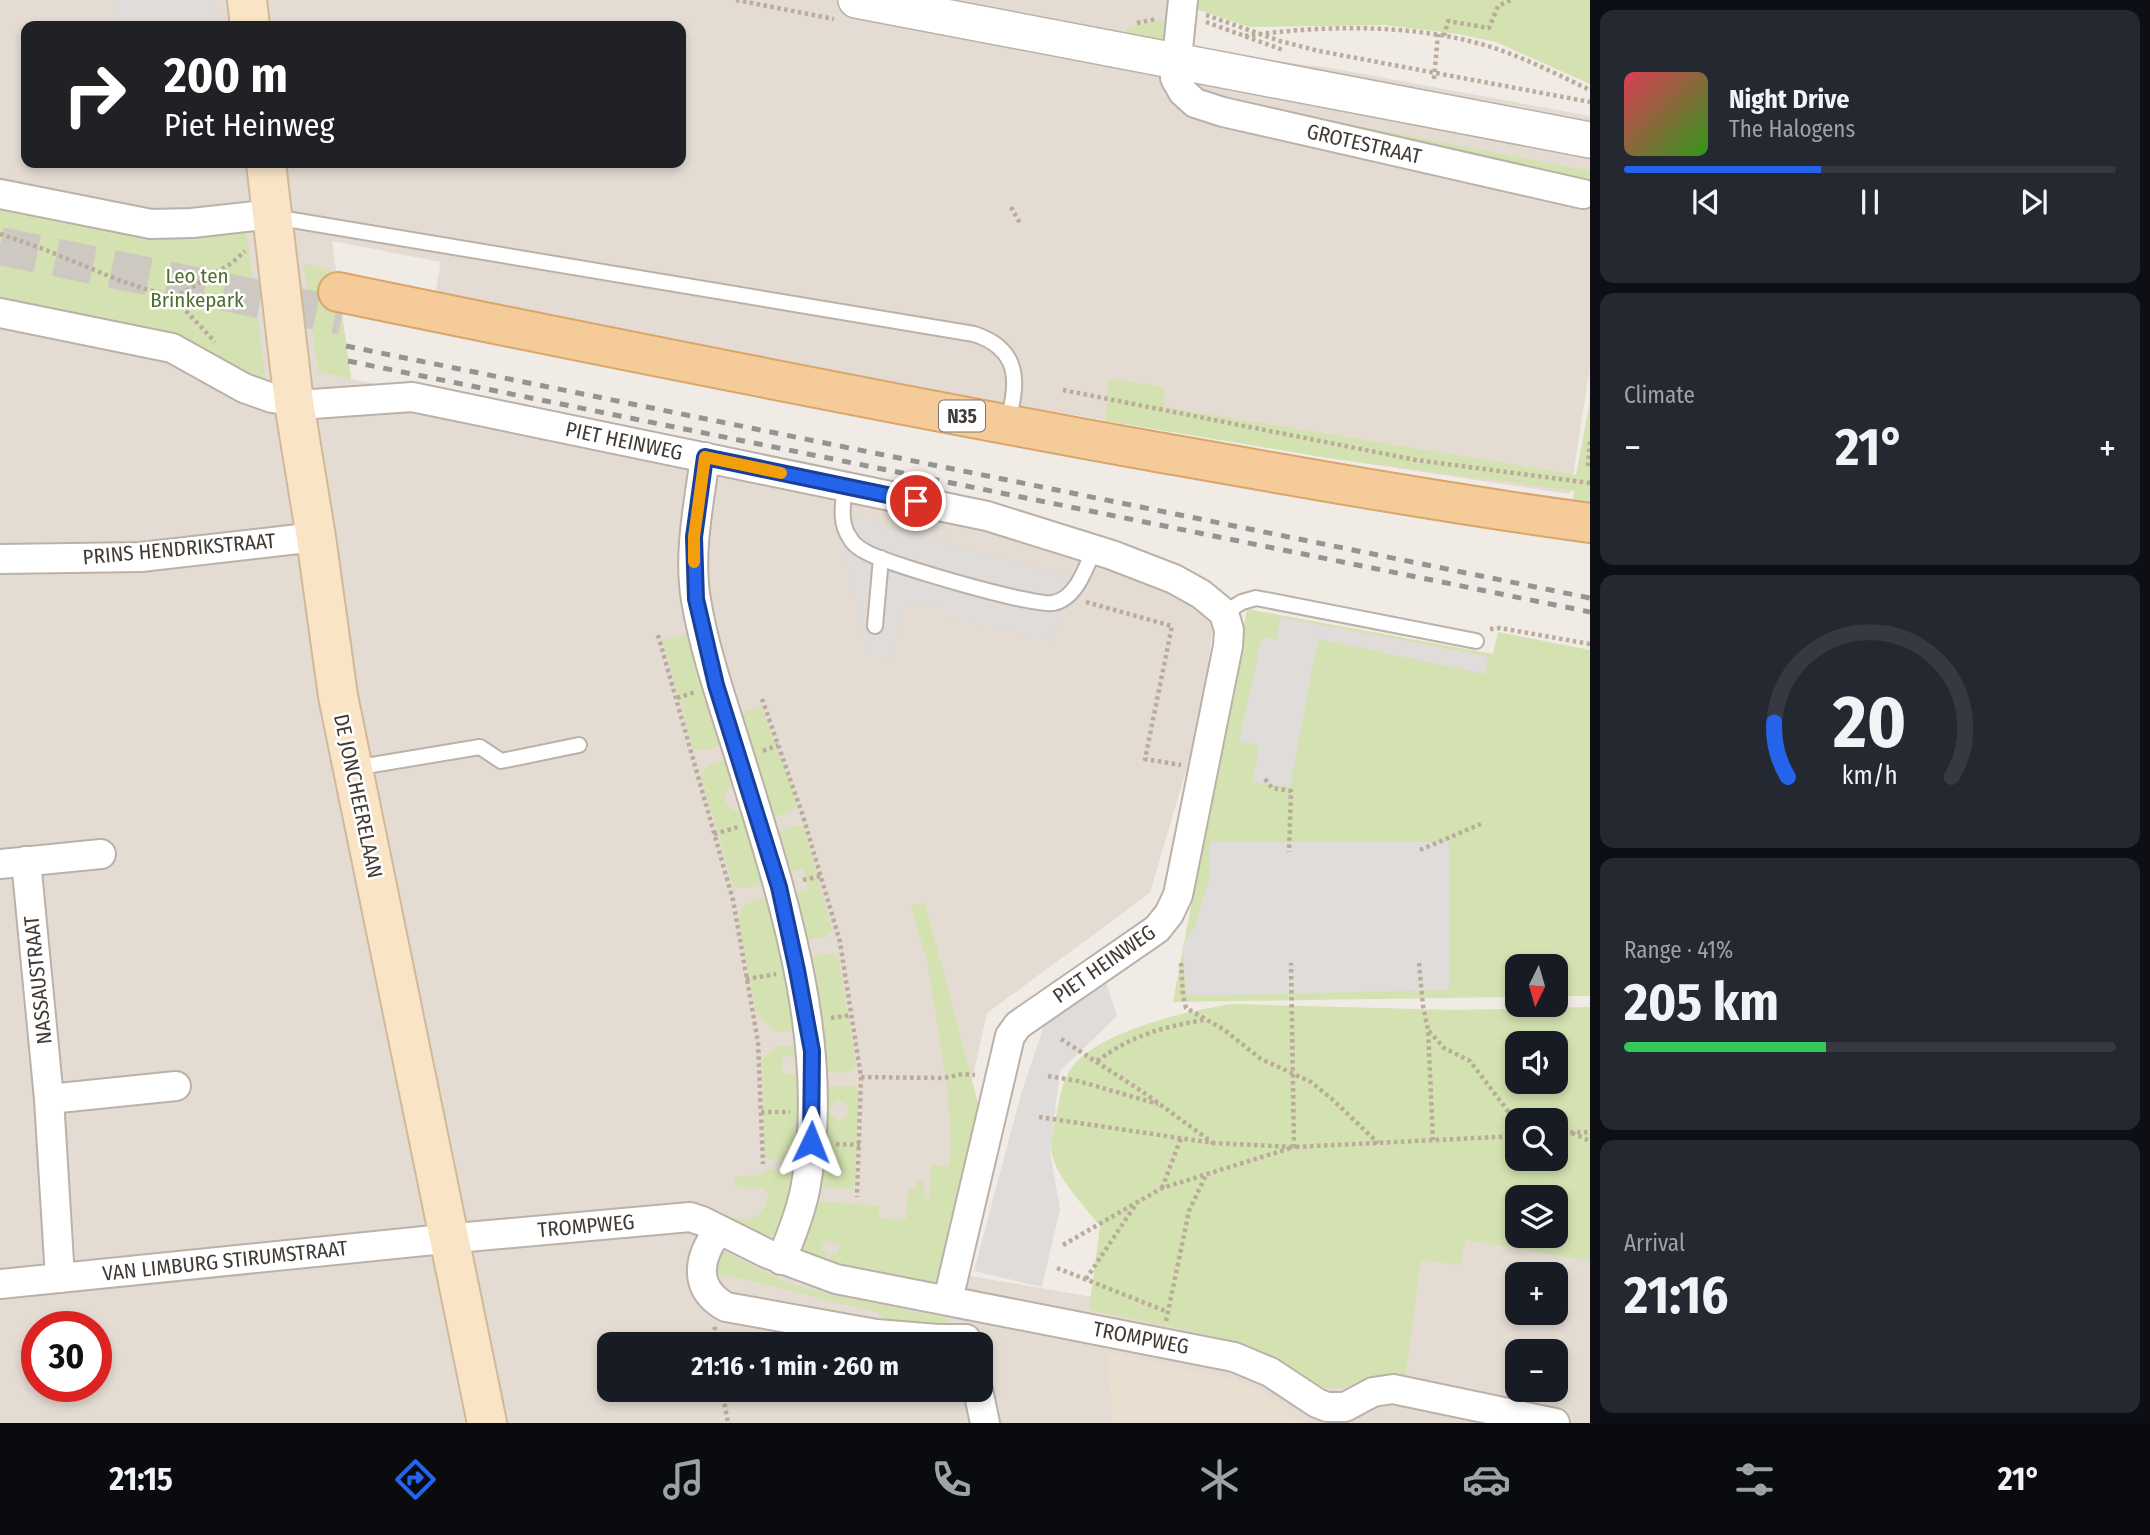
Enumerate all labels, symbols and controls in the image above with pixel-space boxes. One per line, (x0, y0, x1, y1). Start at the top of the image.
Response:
text: 200 m (164, 46, 288, 105)
icon: right (49, 49, 140, 140)
text: Night Drive (1729, 84, 1849, 115)
text: Piet Heinweg (164, 106, 335, 144)
text: The Halogens (1729, 115, 1855, 143)
street label: GROTESTRAAT (1304, 118, 1424, 170)
icon: previous (1687, 183, 1725, 221)
icon: pause (1851, 183, 1889, 221)
icon: next (2015, 183, 2053, 221)
park label: Leo ten Brinkepark (150, 263, 244, 313)
text: Climate (1624, 381, 1695, 409)
road number: N35 (939, 400, 985, 432)
street label: PIET HEINWEG (563, 416, 685, 466)
text: 21° (1835, 416, 1905, 479)
text: − (1624, 425, 1641, 471)
text: + (2099, 425, 2116, 471)
pin (886, 471, 946, 531)
icon: arrive (897, 482, 935, 520)
street label: PRINS HENDRIKSTRAAT (82, 528, 277, 570)
text: 20 (1832, 680, 1907, 767)
street label: DE JONCHEERELAAN (328, 712, 388, 880)
text: km/h (1842, 761, 1898, 791)
street label: NASSAUSTRAAT (18, 914, 58, 1046)
street label: PIET HEINWEG (1048, 919, 1160, 1009)
text: Range · 41% (1624, 936, 1733, 964)
north arrow (1505, 954, 1568, 1017)
map controls (1505, 954, 1568, 1402)
text: 205 km (1624, 971, 1779, 1034)
button: sound (1505, 1031, 1568, 1094)
position arrow (774, 1105, 848, 1179)
button: search (1505, 1108, 1568, 1171)
button: layers (1505, 1185, 1568, 1248)
street label: TROMPWEG (537, 1209, 635, 1243)
text: Arrival (1624, 1229, 1685, 1257)
street label: VAN LIMBURG STIRUMSTRAAT (101, 1235, 349, 1287)
button: + (1505, 1262, 1568, 1325)
text: 21:16 (1624, 1264, 1729, 1327)
speed limit sign: 30 (21, 1311, 112, 1402)
street label: TROMPWEG (1091, 1316, 1191, 1360)
button: − (1505, 1339, 1568, 1402)
text: 21:16 · 1 min · 260 m (691, 1351, 899, 1382)
icon: directions (391, 1455, 440, 1504)
icon: music (659, 1455, 708, 1504)
icon: phone (927, 1455, 976, 1504)
icon: climate (1195, 1455, 1244, 1504)
icon: car (1462, 1455, 1511, 1504)
icon: filters (1730, 1455, 1779, 1504)
text: 21:15 (109, 1460, 173, 1498)
text: 21° (1998, 1460, 2041, 1498)

